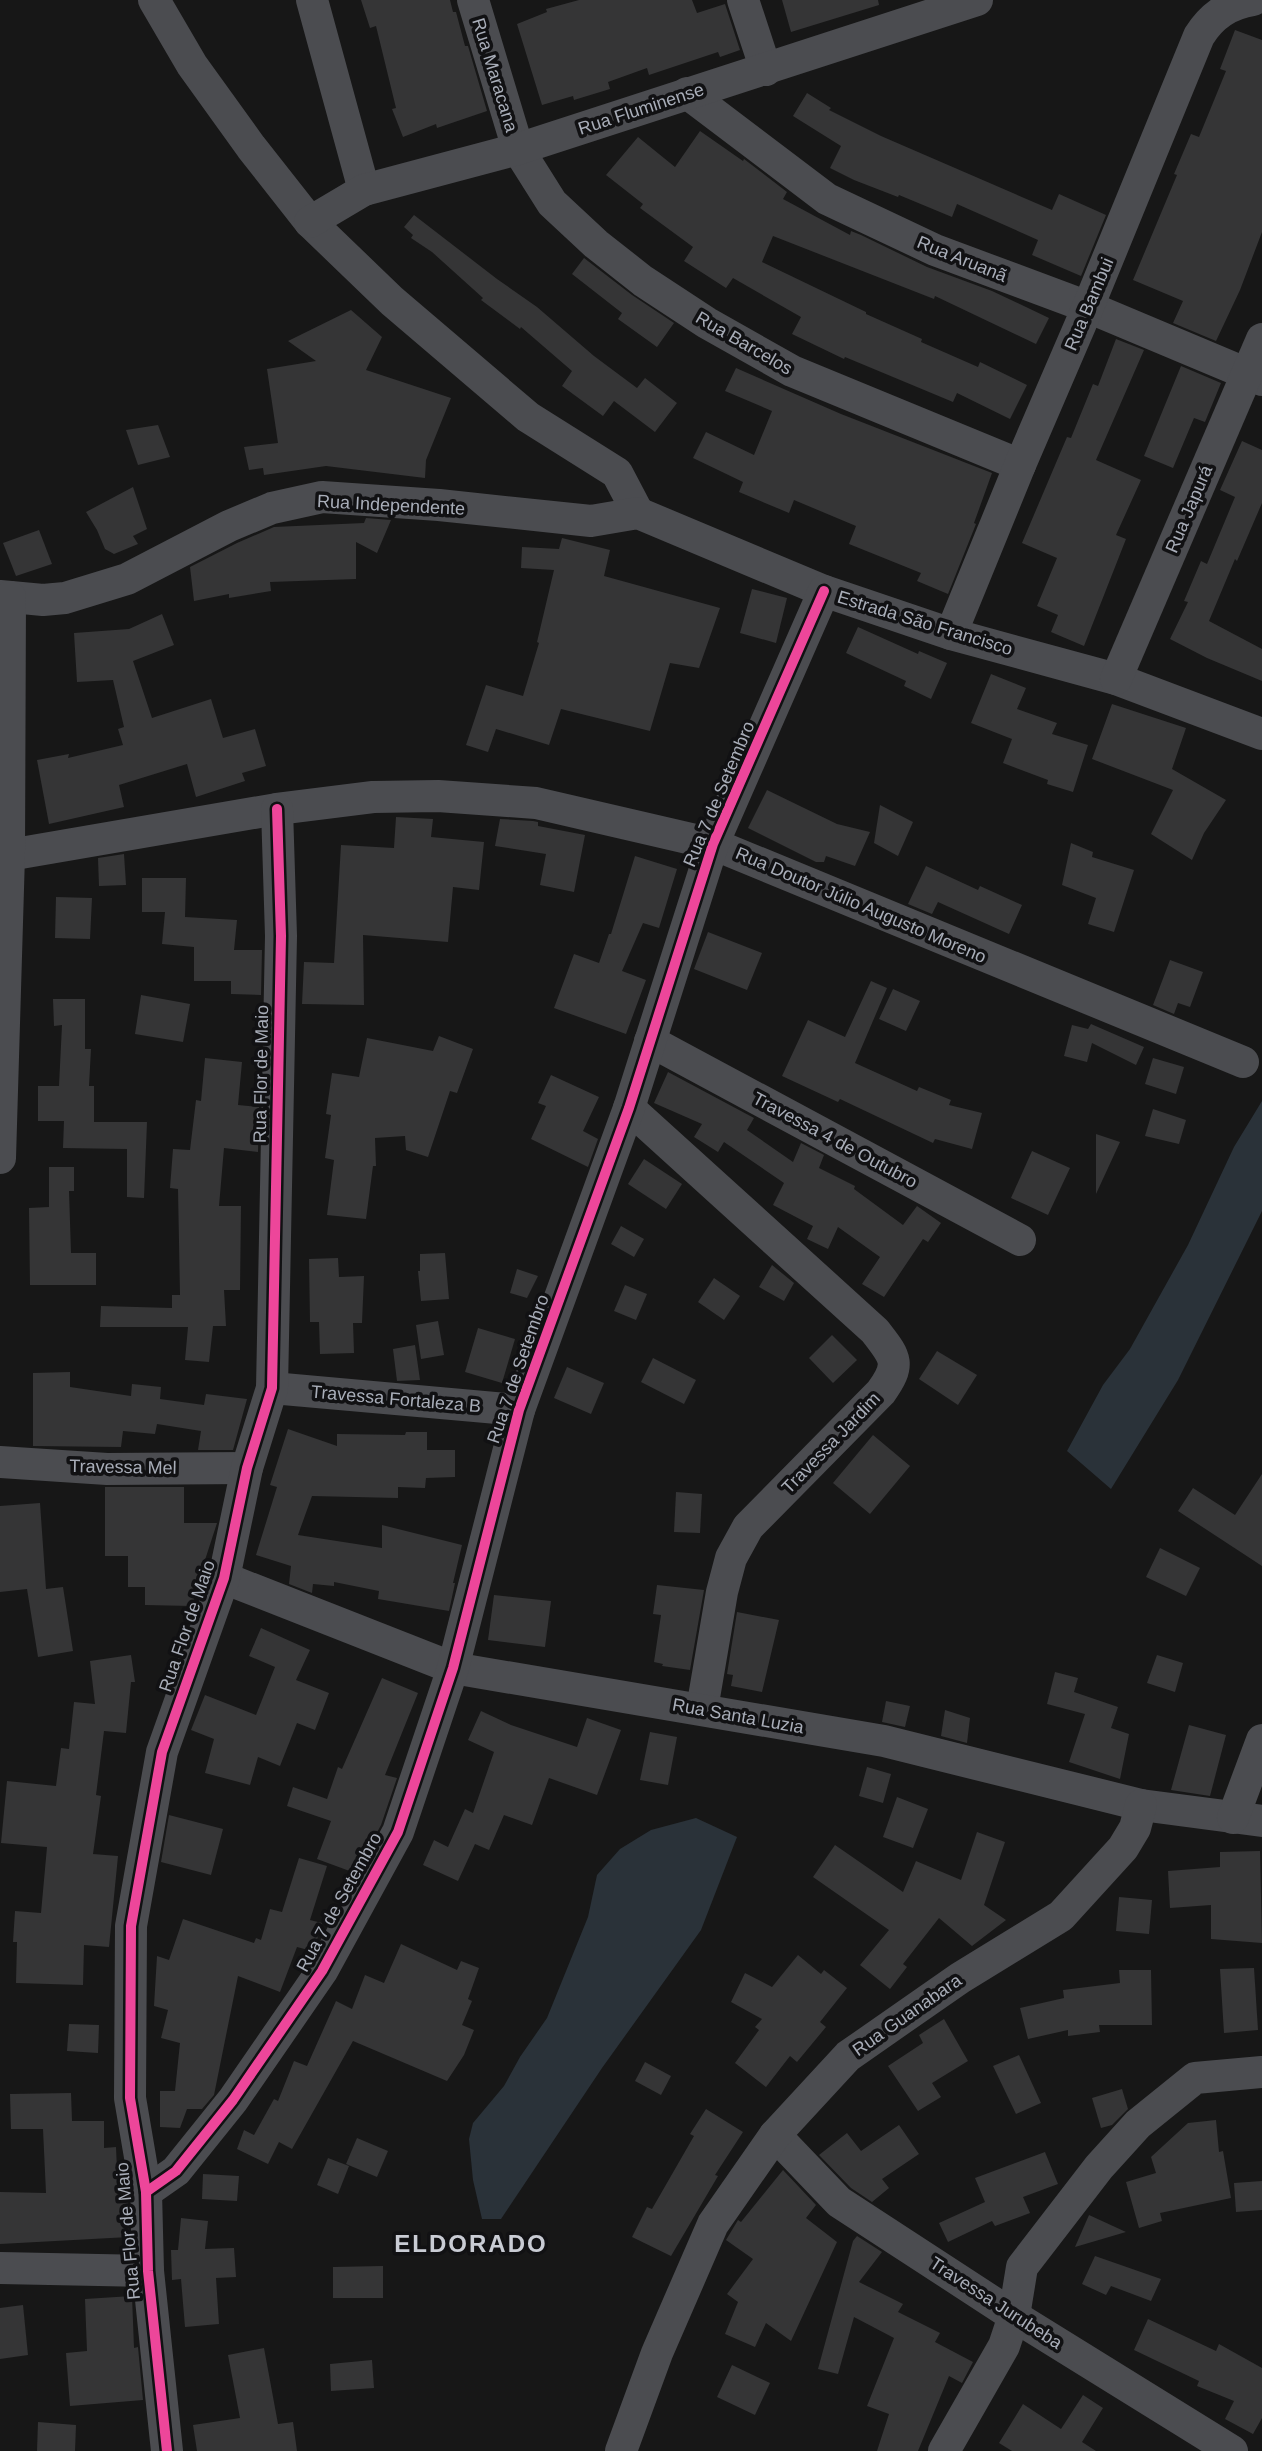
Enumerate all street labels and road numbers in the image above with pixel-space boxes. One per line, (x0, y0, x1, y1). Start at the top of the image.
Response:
street label: Rua Maracana (468, 16, 522, 135)
street label: Rua Fluminense (576, 79, 706, 139)
street label: Rua Aruanã (914, 232, 1011, 286)
street label: Rua Bambui (1060, 254, 1118, 354)
street label: Rua Barcelos (692, 307, 796, 379)
street label: Rua Japurá (1162, 461, 1217, 556)
street label: Rua Independente (317, 491, 465, 519)
street label: Estrada São Francisco (835, 587, 1015, 659)
street label: Rua 7 de Setembro (679, 718, 759, 870)
street label: Rua Doutor Júlio Augusto Moreno (733, 843, 989, 967)
street label: Rua Flor de Maio (250, 1005, 272, 1143)
street label: Travessa 4 de Outubro (749, 1088, 921, 1192)
street label: Rua 7 de Setembro (483, 1292, 553, 1446)
street label: Travessa Fortaleza B (310, 1382, 482, 1416)
street label: Travessa Jardim (778, 1388, 884, 1498)
street label: Travessa Mel (69, 1456, 177, 1478)
street label: Rua Flor de Maio (155, 1557, 219, 1695)
street label: Rua Santa Luzia (671, 1695, 806, 1738)
street label: Rua 7 de Setembro (292, 1829, 386, 1975)
street label: Rua Guanabara (849, 1970, 966, 2060)
street label: Rua Flor de Maio (112, 2161, 144, 2301)
street label: Travessa Jurubeba (926, 2253, 1067, 2354)

